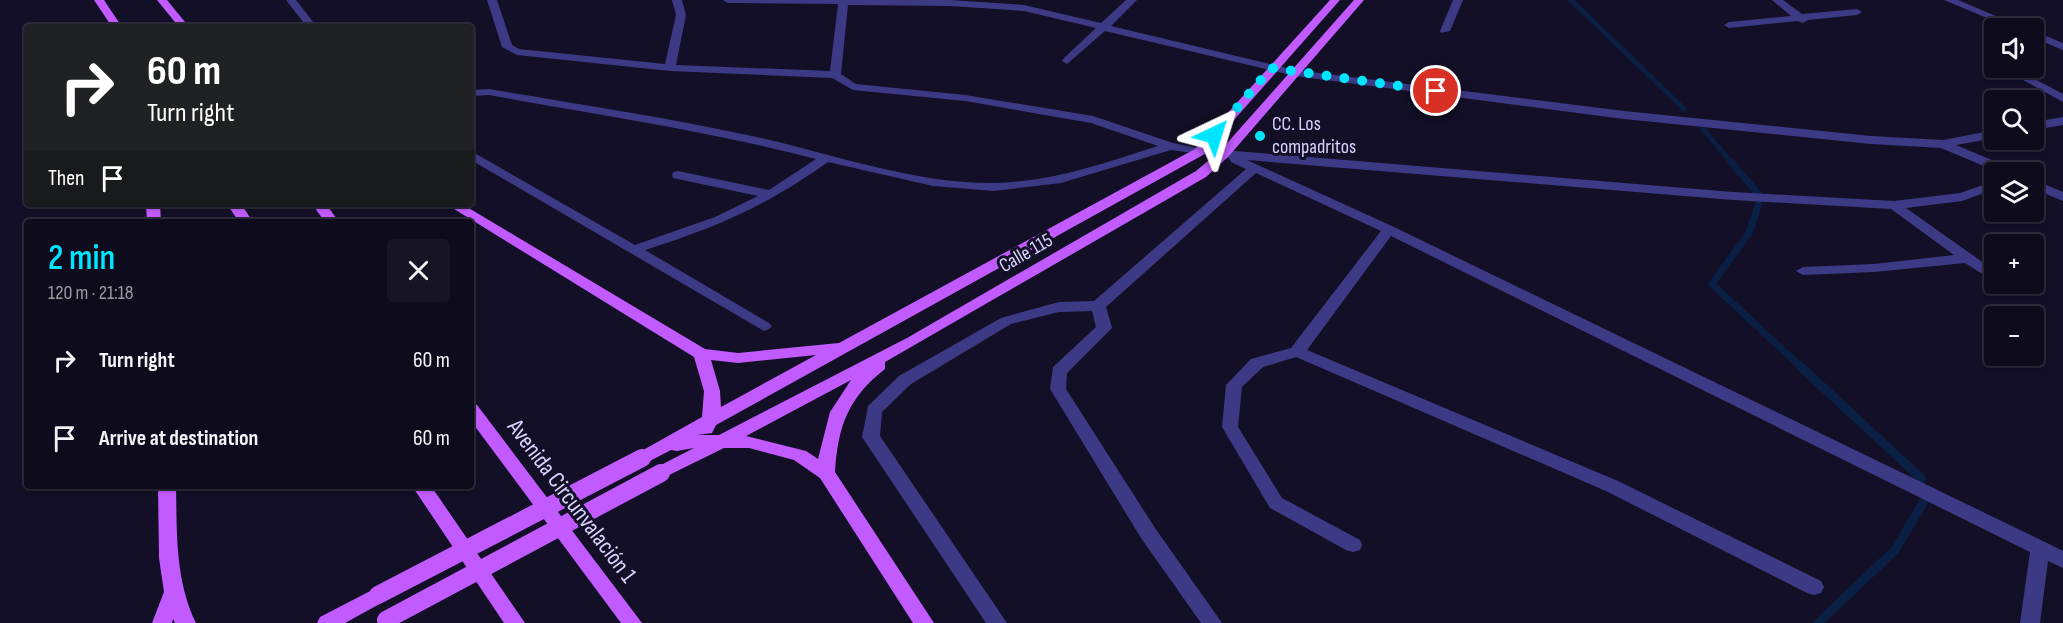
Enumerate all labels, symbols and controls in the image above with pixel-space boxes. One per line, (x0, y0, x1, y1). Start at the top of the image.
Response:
map controls (1984, 18, 2044, 366)
button: sound (1984, 18, 2044, 78)
text: 60 m (147, 46, 221, 97)
icon: right (48, 48, 126, 126)
pin (1410, 65, 1461, 116)
icon: arrive (1419, 74, 1452, 107)
button: search (1984, 90, 2044, 150)
text: Turn right (147, 97, 234, 129)
position arrow (1182, 103, 1246, 167)
place label: CC. Los compadritos (1272, 112, 1356, 159)
marker: CC. Los compadritos (1253, 129, 1267, 143)
icon: arrive (96, 162, 129, 195)
button: layers (1984, 162, 2044, 222)
text: Then (48, 165, 84, 192)
street label: Calle 115 (995, 228, 1057, 278)
button: + (1984, 234, 2044, 294)
text: 2 min (48, 237, 115, 280)
button: close (387, 239, 450, 302)
text: 120 m · 21:18 (48, 281, 134, 305)
button: − (1984, 306, 2044, 366)
icon: right (48, 344, 81, 377)
text: Turn right (99, 347, 175, 374)
text: 60 m (413, 347, 450, 374)
street label: Avenida Circunvalación 1 (500, 413, 643, 589)
icon: arrive (48, 422, 81, 455)
text: Arrive at destination (99, 425, 258, 452)
text: 60 m (413, 425, 450, 452)

